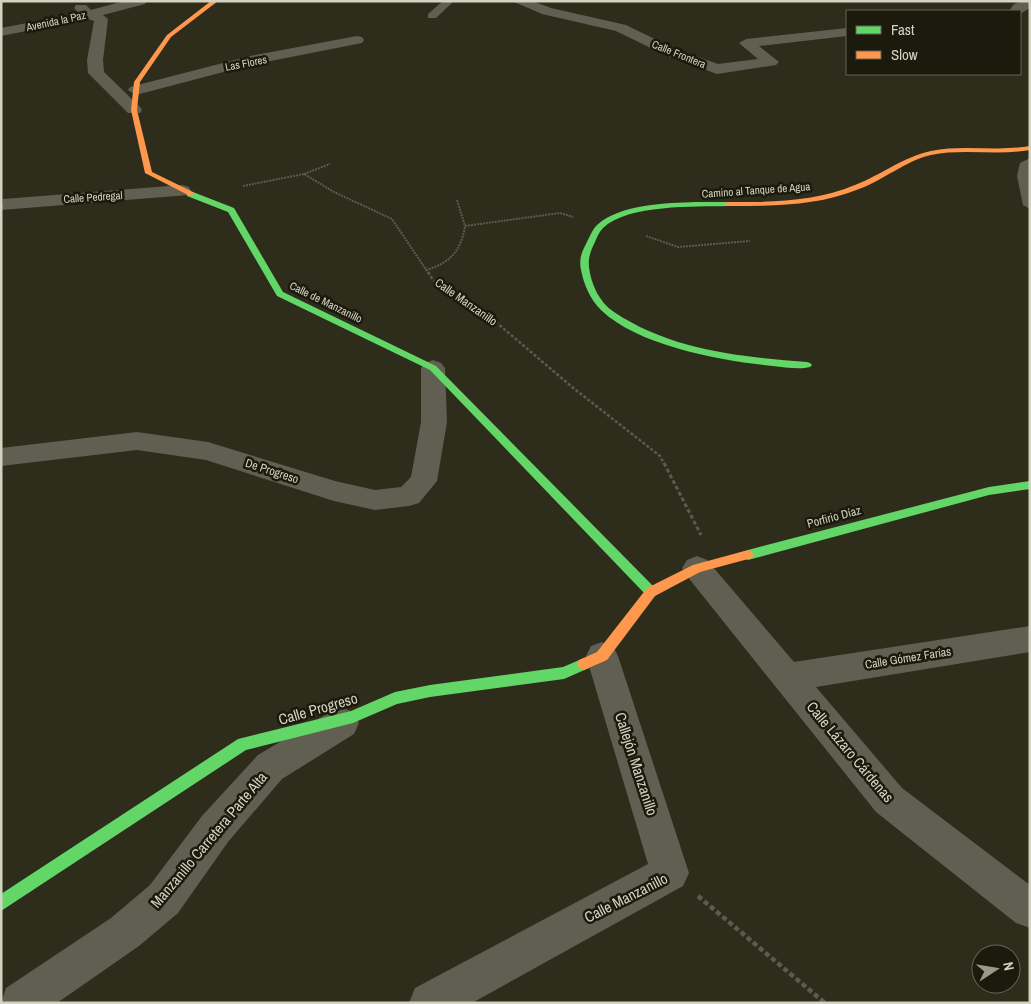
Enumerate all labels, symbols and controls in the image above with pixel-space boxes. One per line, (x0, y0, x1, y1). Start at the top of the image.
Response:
street label: Avenida la Paz (24, 8, 88, 34)
legend (846, 10, 1021, 75)
text: Fast (891, 19, 915, 40)
street label: Calle Frontera (650, 37, 708, 71)
text: Slow (891, 44, 918, 65)
street label: Las Flores (224, 52, 268, 74)
street label: Camino al Tanque de Agua (701, 179, 811, 201)
street label: Calle Pedregal (63, 188, 123, 206)
street label: Calle Manzanillo (432, 275, 500, 329)
street label: Calle de Manzanillo (287, 278, 365, 326)
street label: De Progreso (243, 455, 301, 487)
street label: Porfirio Díaz (805, 502, 863, 532)
street label: Calle Gómez Farías (864, 643, 952, 673)
street label: Calle Progreso (276, 687, 360, 730)
street label: Calle Lázaro Cárdenas (802, 697, 899, 807)
street label: Callejón Manzanillo (610, 710, 663, 818)
street label: Manzanillo Carretera Parte Alta (145, 767, 272, 912)
street label: Calle Manzanillo (581, 867, 671, 928)
north arrow (971, 944, 1021, 994)
text: N (999, 960, 1018, 972)

